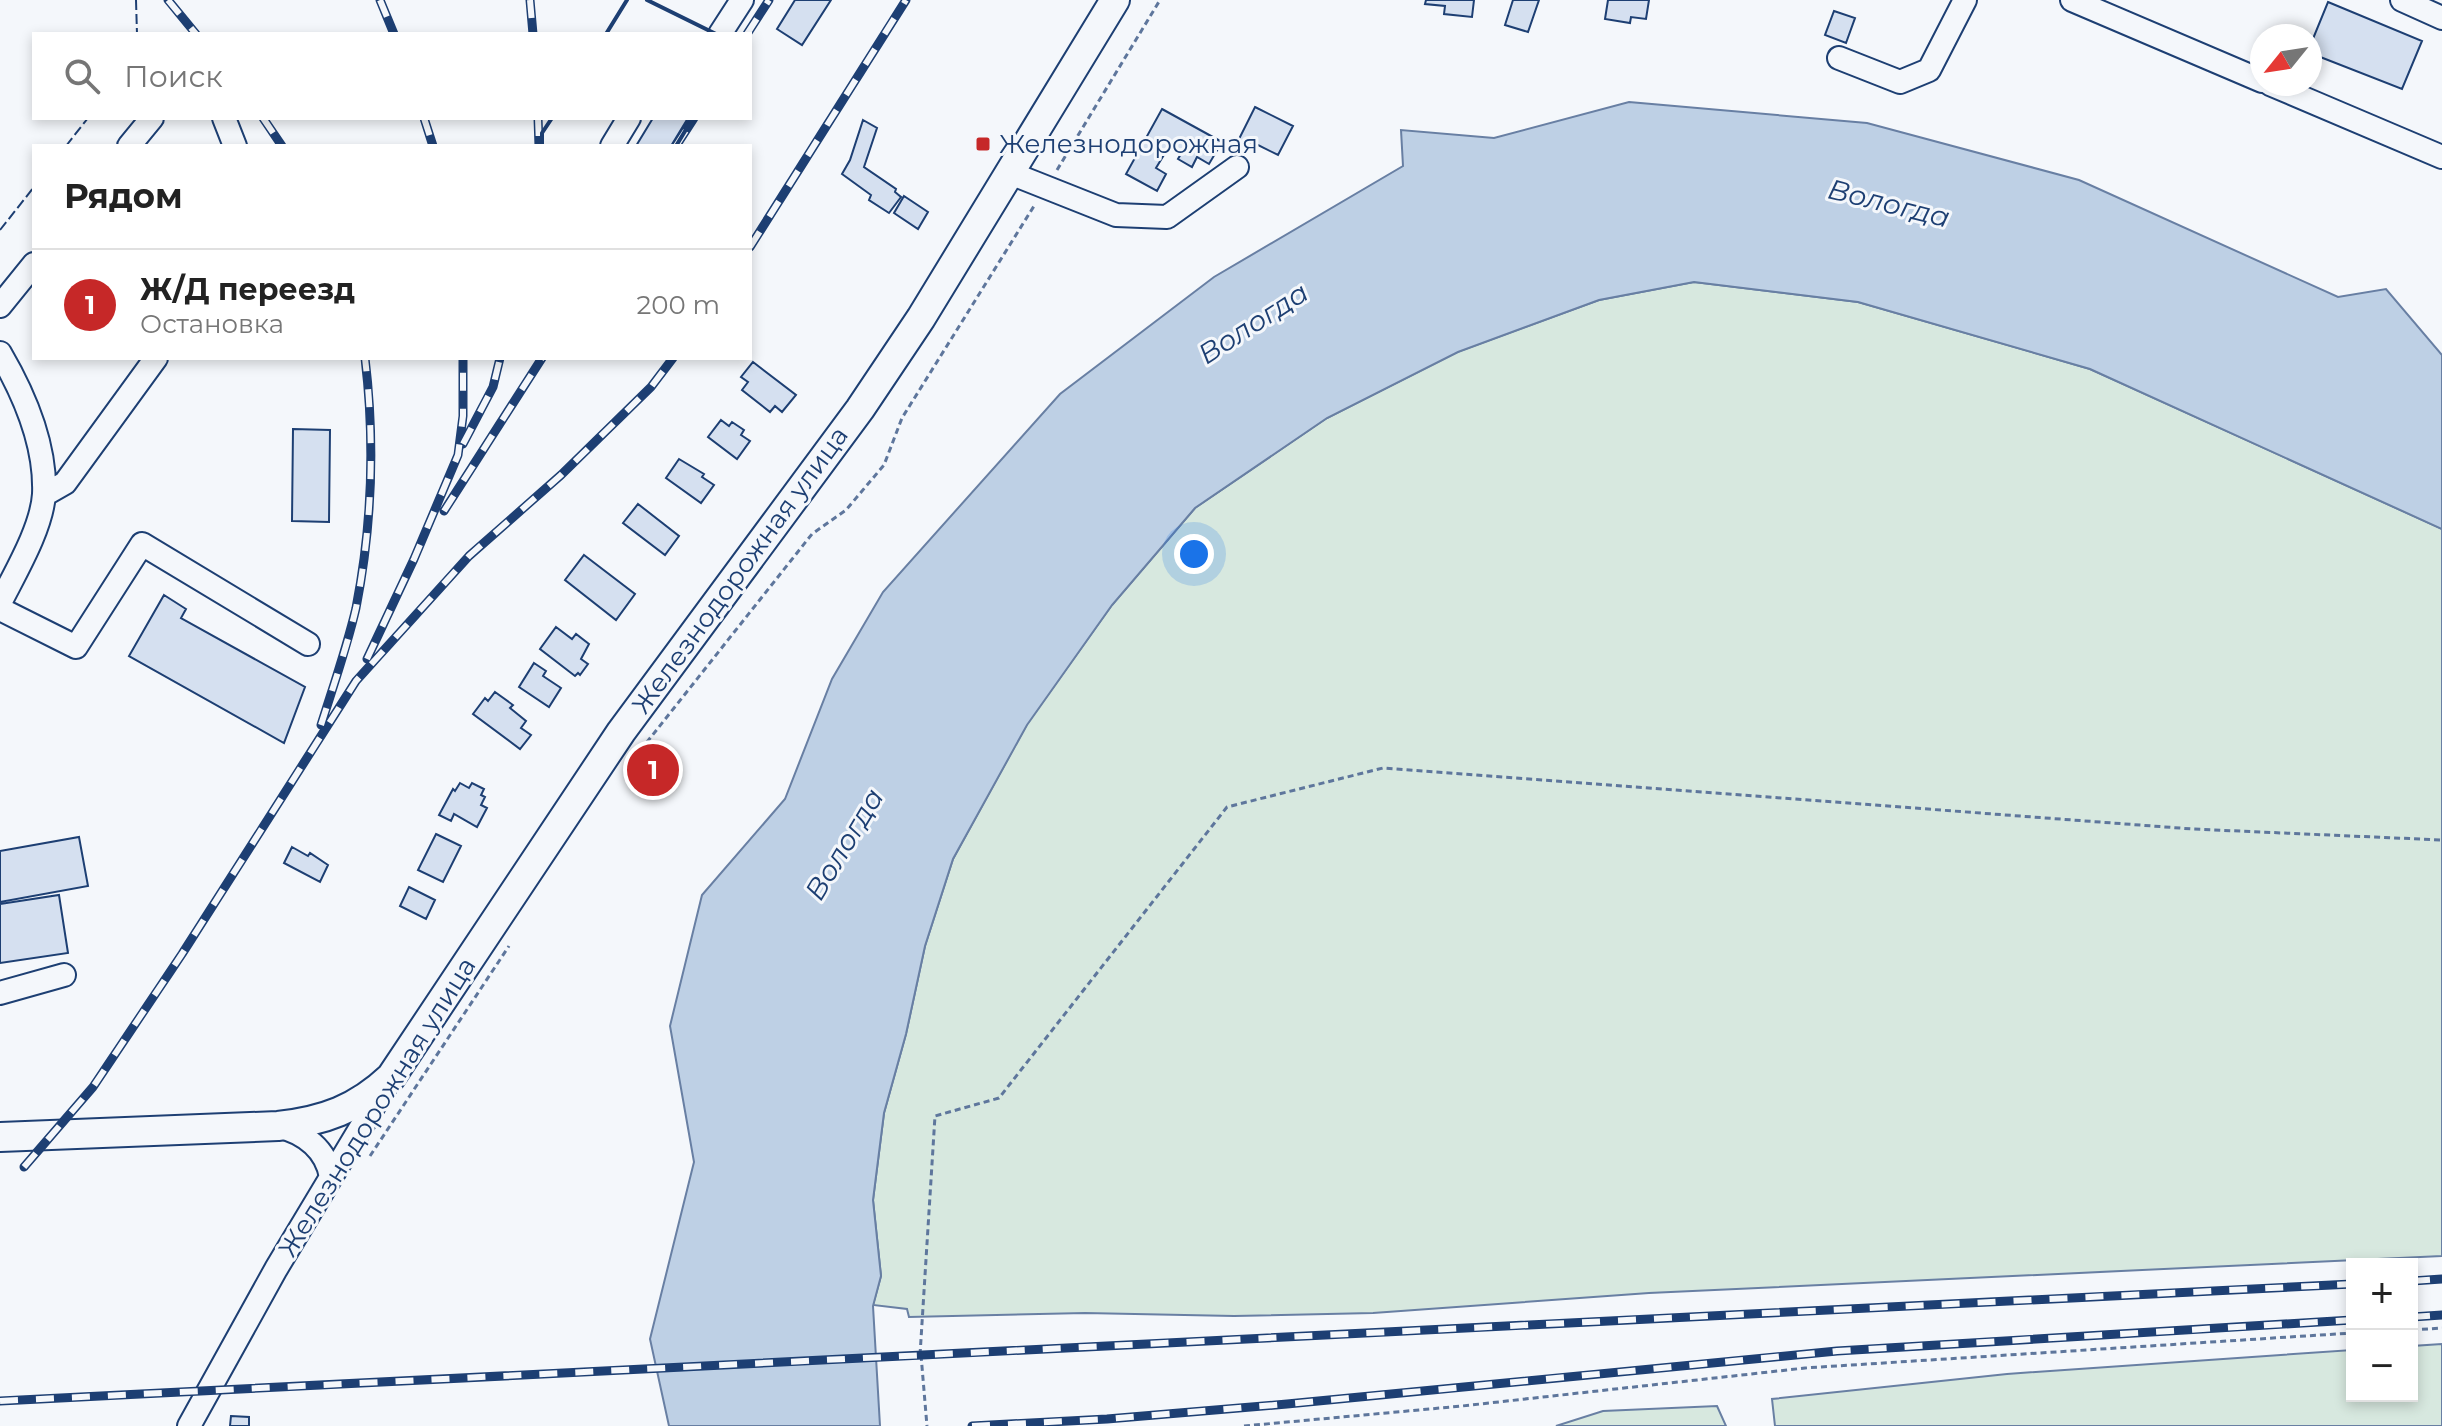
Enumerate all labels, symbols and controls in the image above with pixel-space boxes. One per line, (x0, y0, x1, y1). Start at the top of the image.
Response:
north arrow (2250, 24, 2322, 96)
search box (32, 32, 752, 120)
icon: search (60, 54, 104, 98)
text: Поиск (124, 58, 223, 95)
place label: Железнодорожная (999, 128, 1258, 160)
marker: Железнодорожная (974, 135, 992, 153)
water label: Вологда (1825, 171, 1953, 235)
text: Рядом (64, 175, 183, 217)
text: Ж/Д переезд (140, 271, 355, 308)
water label: Вологда (1192, 275, 1314, 371)
text: 1 (85, 289, 95, 321)
text: 200 m (636, 289, 720, 321)
text: Остановка (140, 308, 284, 340)
street label: Железнодорожная улица (625, 420, 855, 720)
your location (1174, 534, 1214, 574)
pin: 1 (627, 740, 679, 800)
water label: Вологда (797, 782, 891, 906)
street label: Железнодорожная улица (271, 951, 483, 1263)
map controls (2346, 1258, 2418, 1402)
button: + (2346, 1258, 2418, 1330)
button: − (2346, 1330, 2418, 1402)

